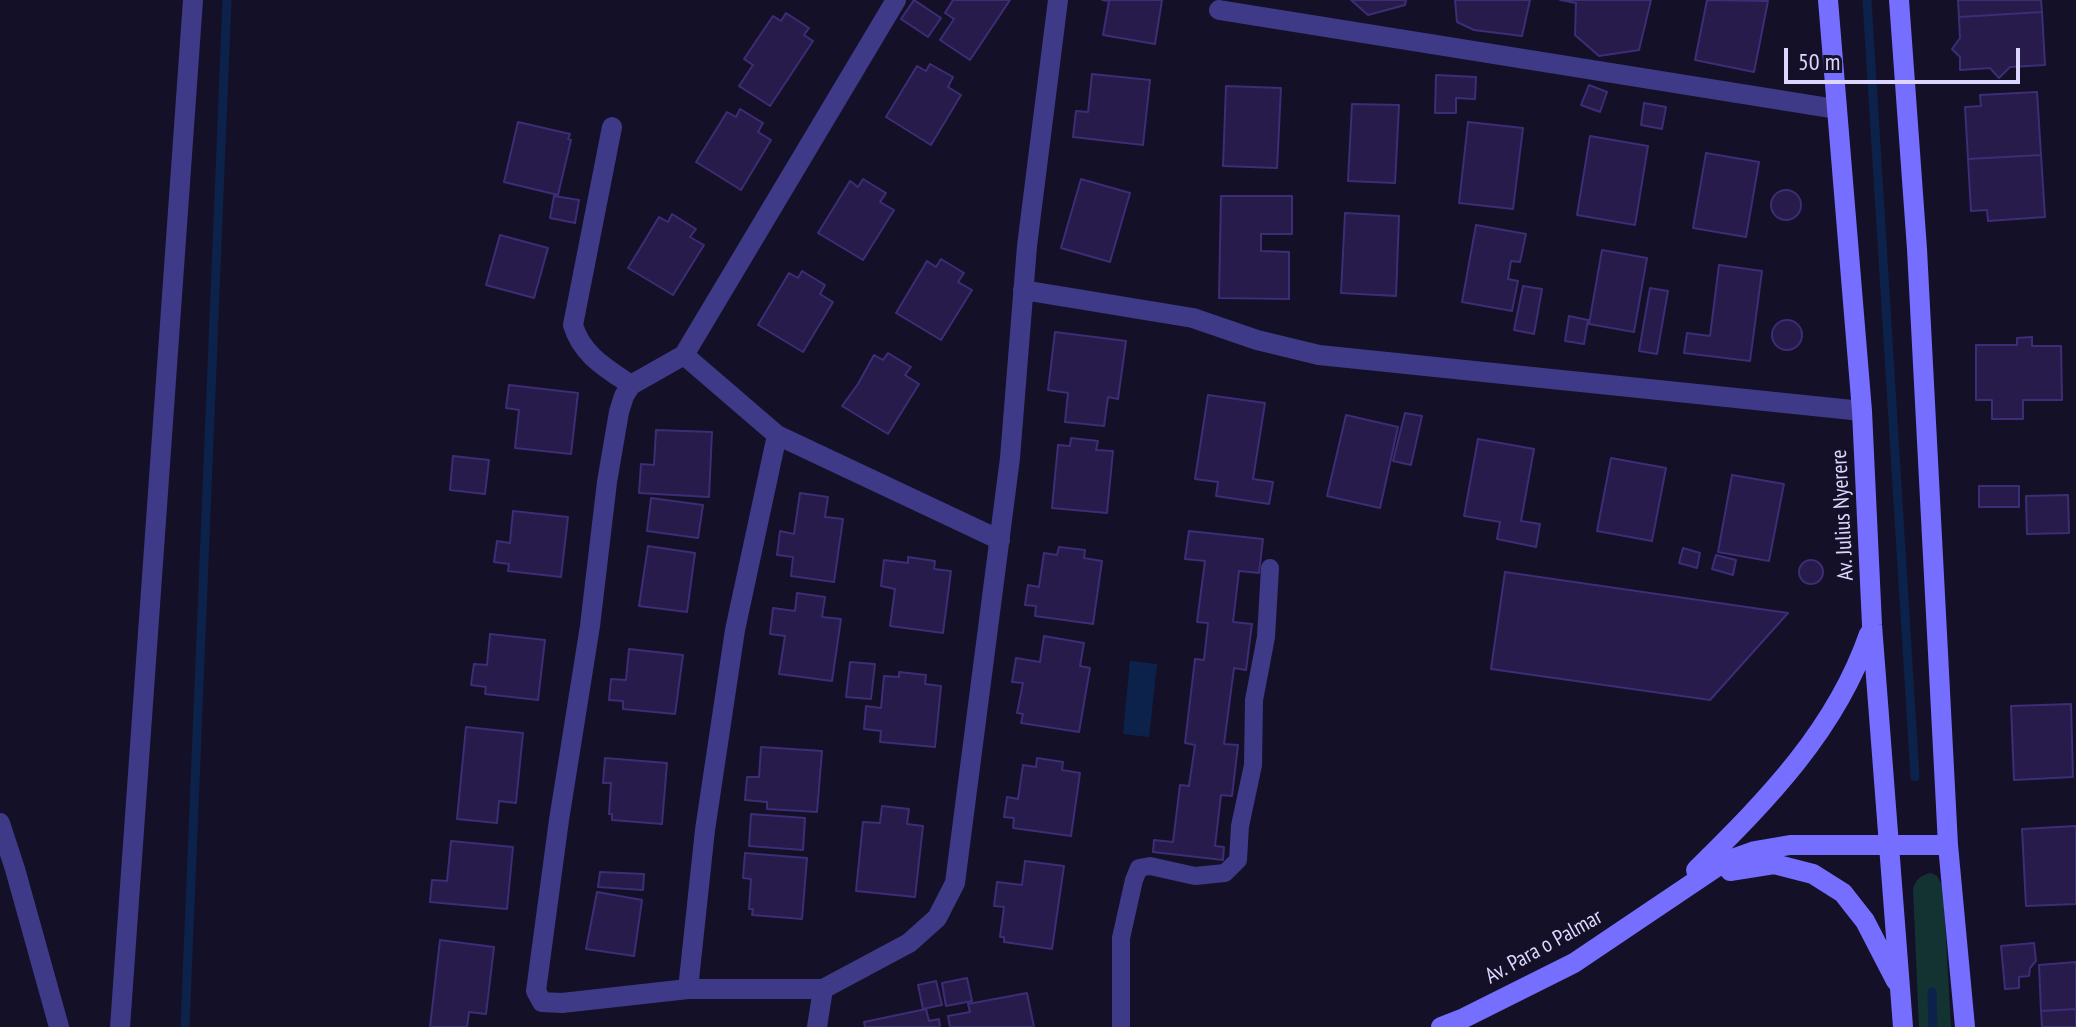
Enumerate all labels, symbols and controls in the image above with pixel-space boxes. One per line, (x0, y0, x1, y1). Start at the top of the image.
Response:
scale bar (1788, 32, 2024, 82)
text: 50 m (1798, 46, 1840, 77)
street label: Av. Julius Nyerere (1826, 449, 1860, 581)
street label: Av. Para o Palmar (1481, 904, 1607, 990)

